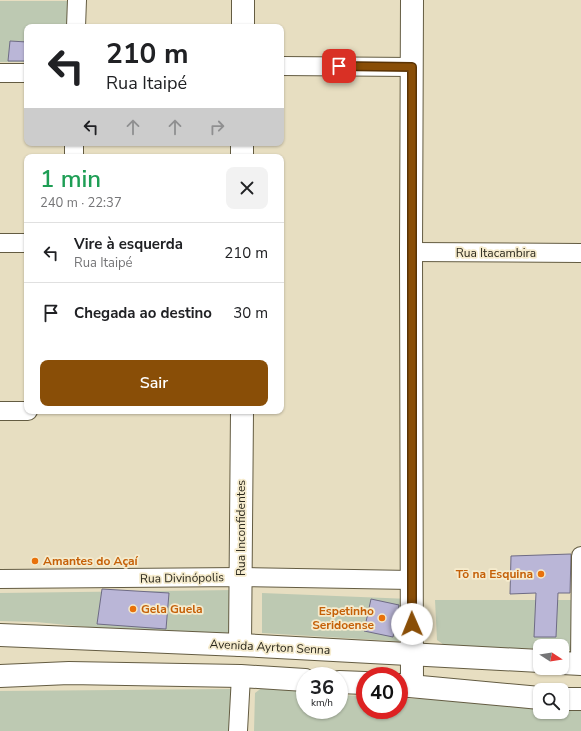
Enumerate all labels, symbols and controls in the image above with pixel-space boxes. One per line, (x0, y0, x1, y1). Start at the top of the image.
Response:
text: 210 m (106, 35, 189, 73)
icon: left (40, 40, 92, 92)
pin (322, 49, 356, 83)
icon: arrive (328, 55, 350, 77)
text: Rua Itaipé (106, 71, 187, 95)
icon: left (80, 116, 102, 138)
icon: ahead (122, 116, 144, 138)
icon: ahead (164, 116, 186, 138)
icon: right (206, 116, 228, 138)
text: 1 min (40, 163, 101, 195)
button: close (226, 167, 268, 209)
text: 240 m · 22:37 (40, 194, 122, 212)
text: Vire à esquerda (74, 234, 183, 254)
icon: left (40, 242, 62, 264)
text: 210 m (224, 243, 268, 263)
street label: Rua Itacambira (456, 245, 536, 261)
text: Rua Itaipé (74, 254, 133, 272)
icon: arrive (40, 302, 62, 324)
text: Chegada ao destino (74, 303, 212, 323)
text: 30 m (233, 303, 268, 323)
button: Sair (40, 360, 268, 406)
street label: Rua Inconfidentes (233, 480, 249, 576)
place label: Amantes do Açaí (43, 553, 139, 569)
marker: Amantes do Açaí (30, 556, 40, 566)
place label: Tō na Esquina (456, 566, 533, 582)
street label: Rua Divinópolis (140, 569, 224, 587)
marker: Tō na Esquina (536, 569, 546, 579)
place label: Gela Guela (141, 601, 203, 617)
place label: Espetinho Seridoense (312, 603, 374, 633)
position arrow (391, 603, 433, 645)
marker: Gela Guela (128, 604, 138, 614)
marker: Espetinho Seridoense (377, 613, 387, 623)
street label: Avenida Ayrton Senna (209, 636, 331, 658)
north arrow (533, 639, 569, 675)
map controls (533, 639, 569, 719)
speed limit sign: 40 (356, 667, 408, 719)
text: 36 (310, 674, 334, 701)
button: search (533, 683, 569, 719)
text: km/h (311, 696, 333, 710)

